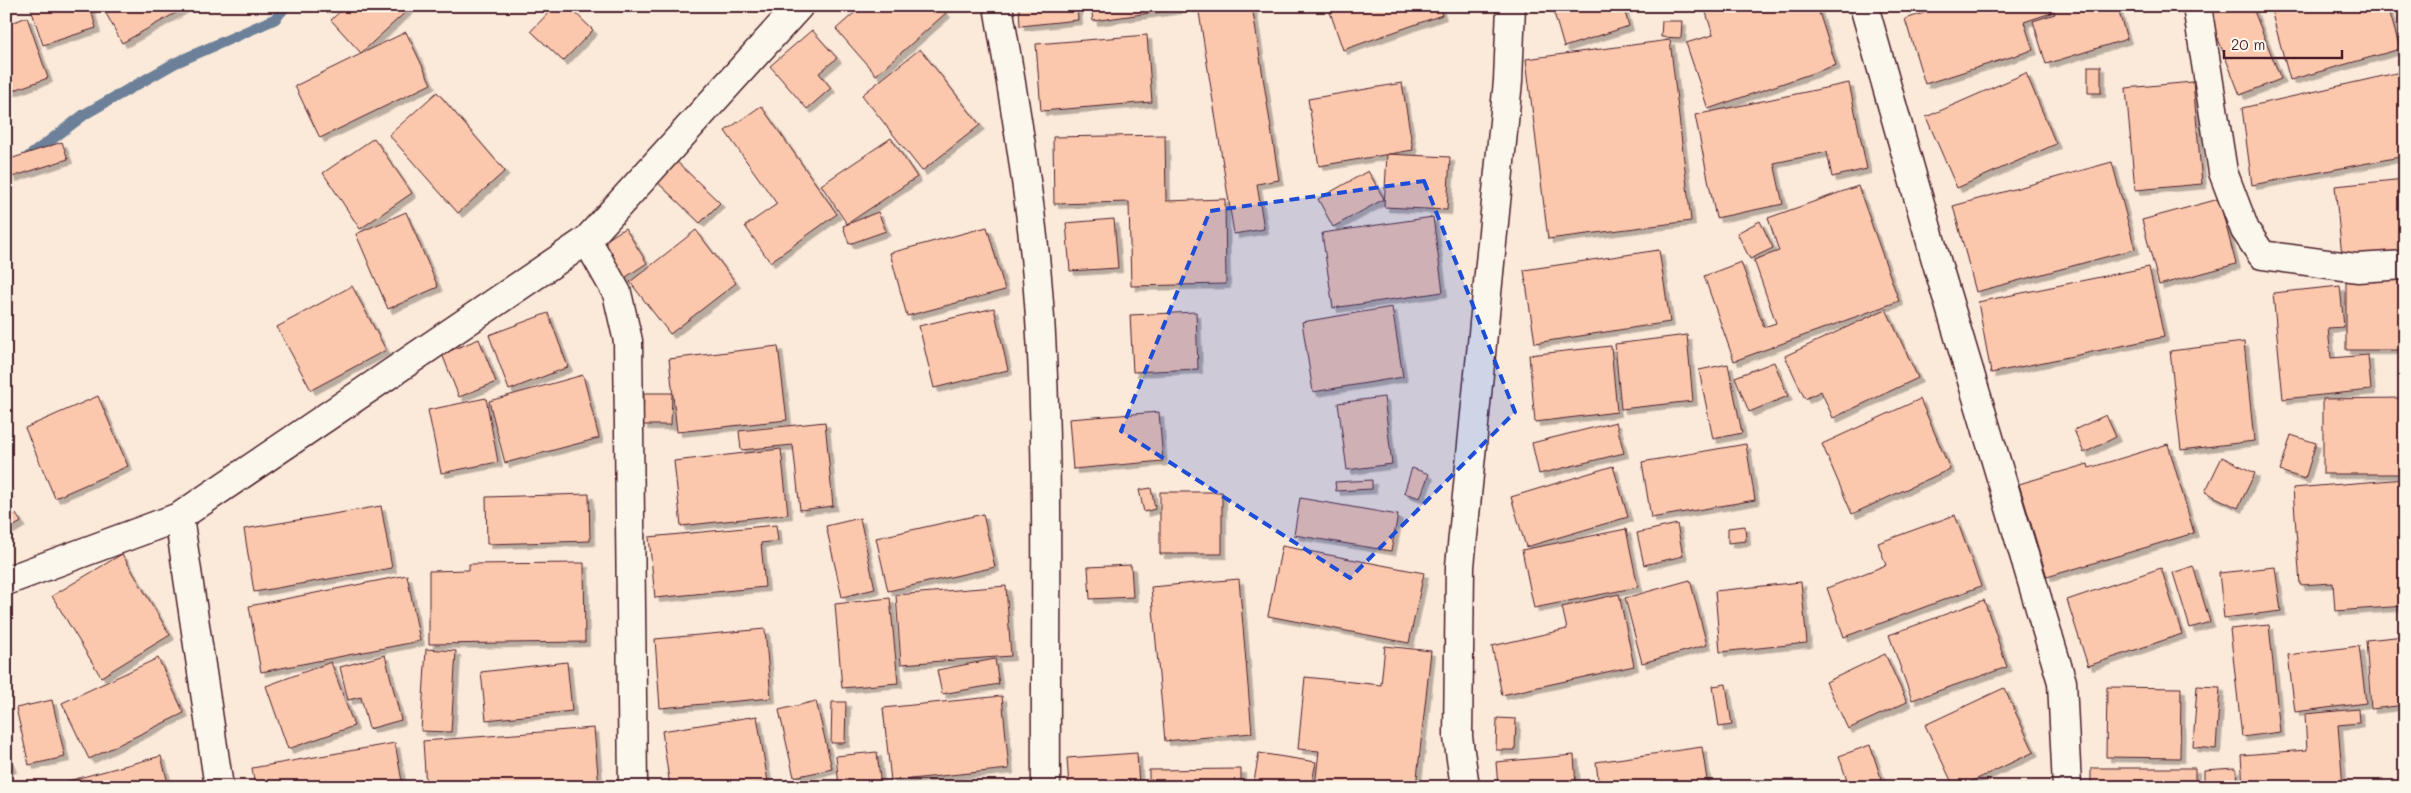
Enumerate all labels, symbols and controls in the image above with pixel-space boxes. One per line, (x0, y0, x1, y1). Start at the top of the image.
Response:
scale bar (2224, 28, 2341, 60)
text: 20 m (2231, 34, 2265, 54)

